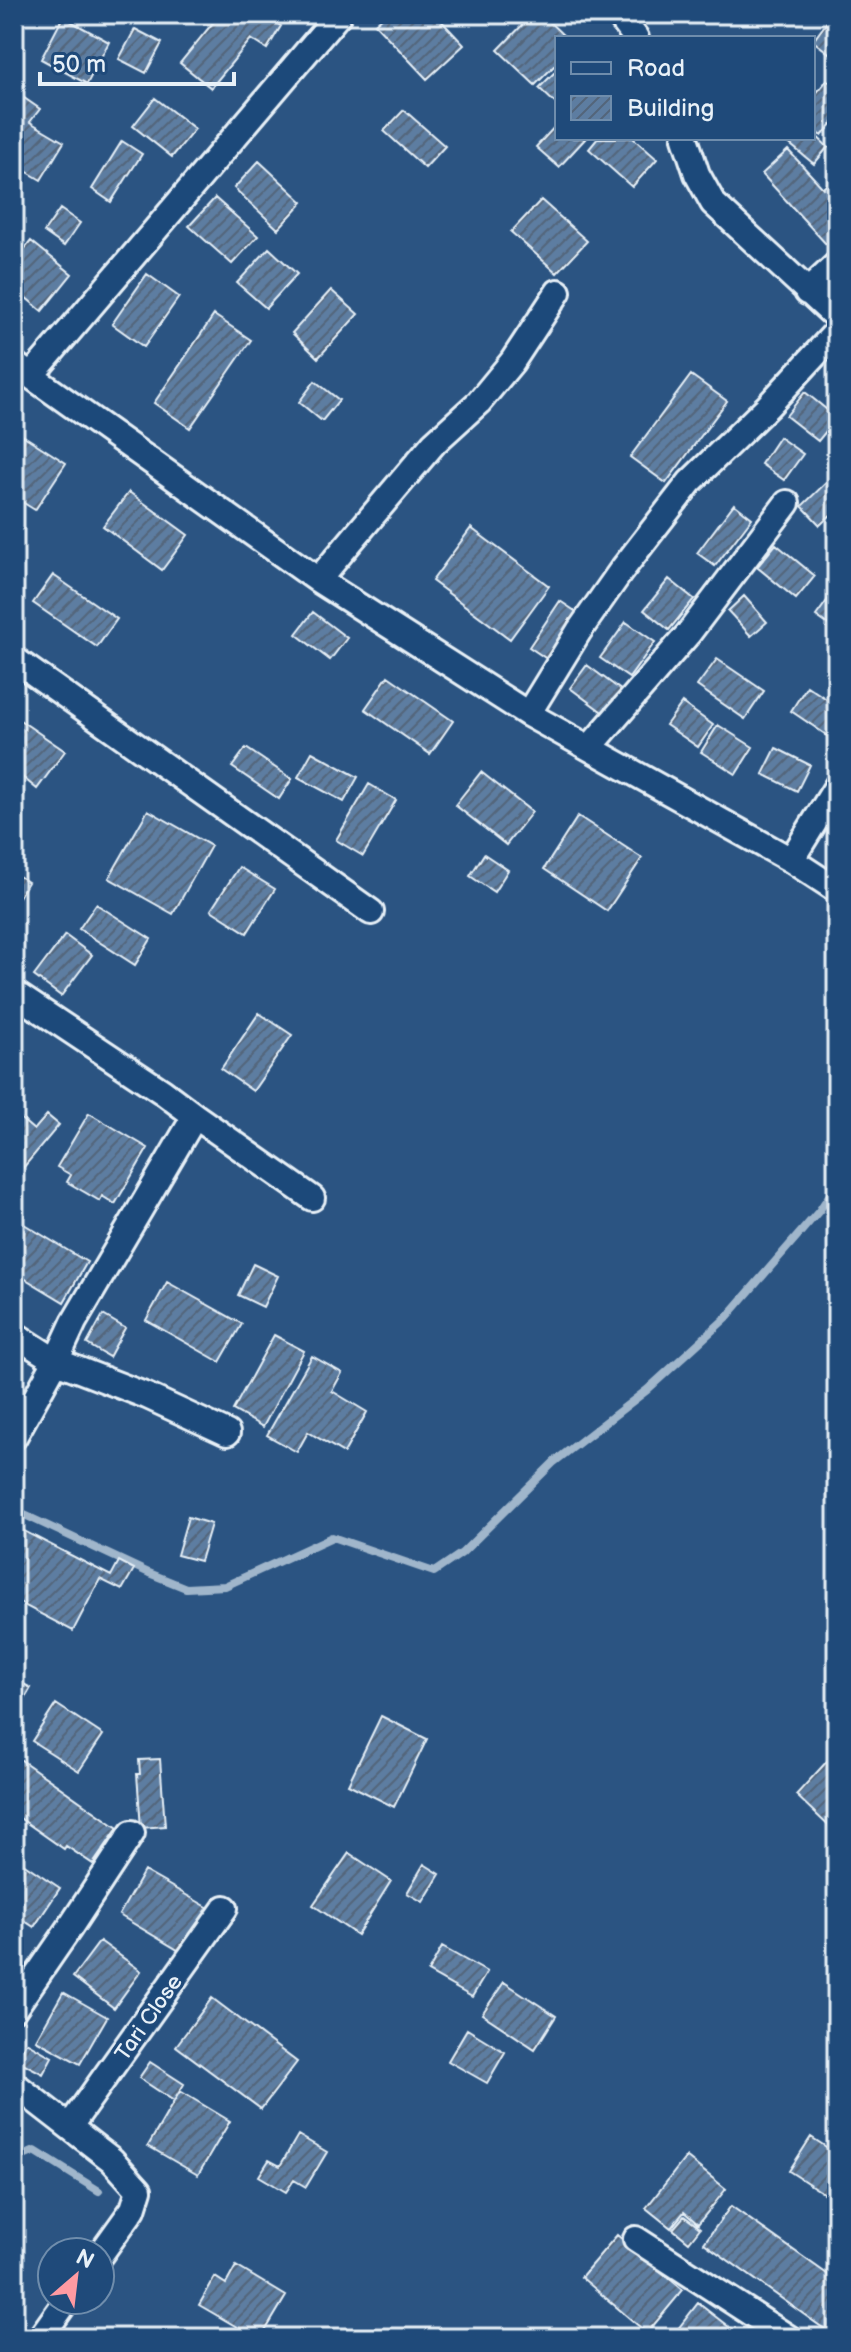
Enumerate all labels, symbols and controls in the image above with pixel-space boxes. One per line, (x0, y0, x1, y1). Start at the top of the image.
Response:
scale bar (40, 36, 234, 86)
legend (555, 36, 815, 140)
text: 50 m (52, 50, 106, 79)
text: Road (627, 54, 685, 83)
text: Building (627, 94, 714, 123)
street label: Tari Close (110, 1969, 189, 2066)
north arrow (36, 2236, 116, 2316)
text: N (71, 2244, 98, 2275)

